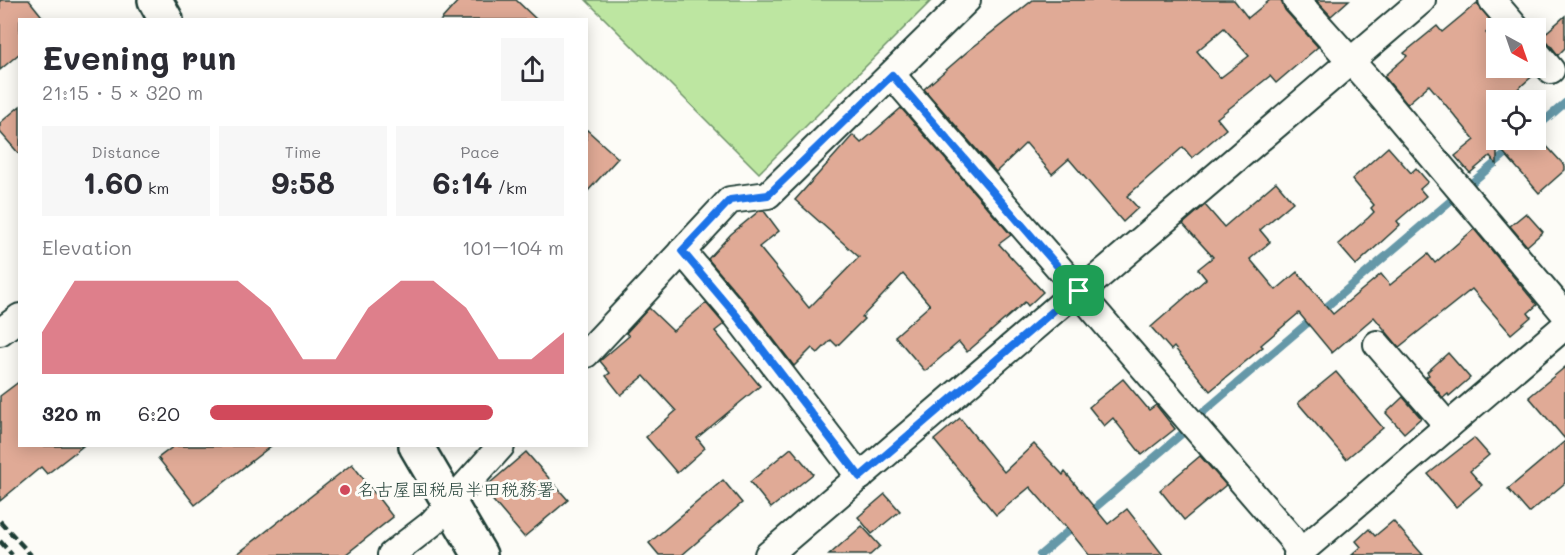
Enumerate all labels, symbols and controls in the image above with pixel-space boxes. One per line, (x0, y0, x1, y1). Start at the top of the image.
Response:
north arrow (1486, 18, 1546, 78)
map controls (1486, 18, 1546, 150)
text: Evening run (42, 35, 236, 78)
button: share (501, 38, 564, 101)
text: 21:15 · 5 × 320 m (42, 79, 203, 105)
button: locate (1486, 90, 1546, 150)
text: Distance (92, 141, 160, 162)
text: Time (285, 141, 321, 162)
text: Pace (460, 141, 500, 162)
text: 1.60 (83, 162, 143, 202)
text: 9:58 (271, 162, 335, 202)
text: 6:14 (433, 162, 493, 202)
text: km (143, 177, 169, 198)
text: /km (493, 177, 527, 198)
text: Elevation (42, 234, 132, 260)
text: 101–104 m (462, 234, 564, 260)
pin (1053, 265, 1104, 316)
icon: arrive (1062, 274, 1095, 307)
text: 320 m (42, 400, 101, 426)
text: 6:20 (138, 400, 180, 426)
place label: 名古屋国税局半田税務署 (357, 477, 555, 501)
marker: 名古屋国税局半田税務署 (338, 483, 352, 497)

